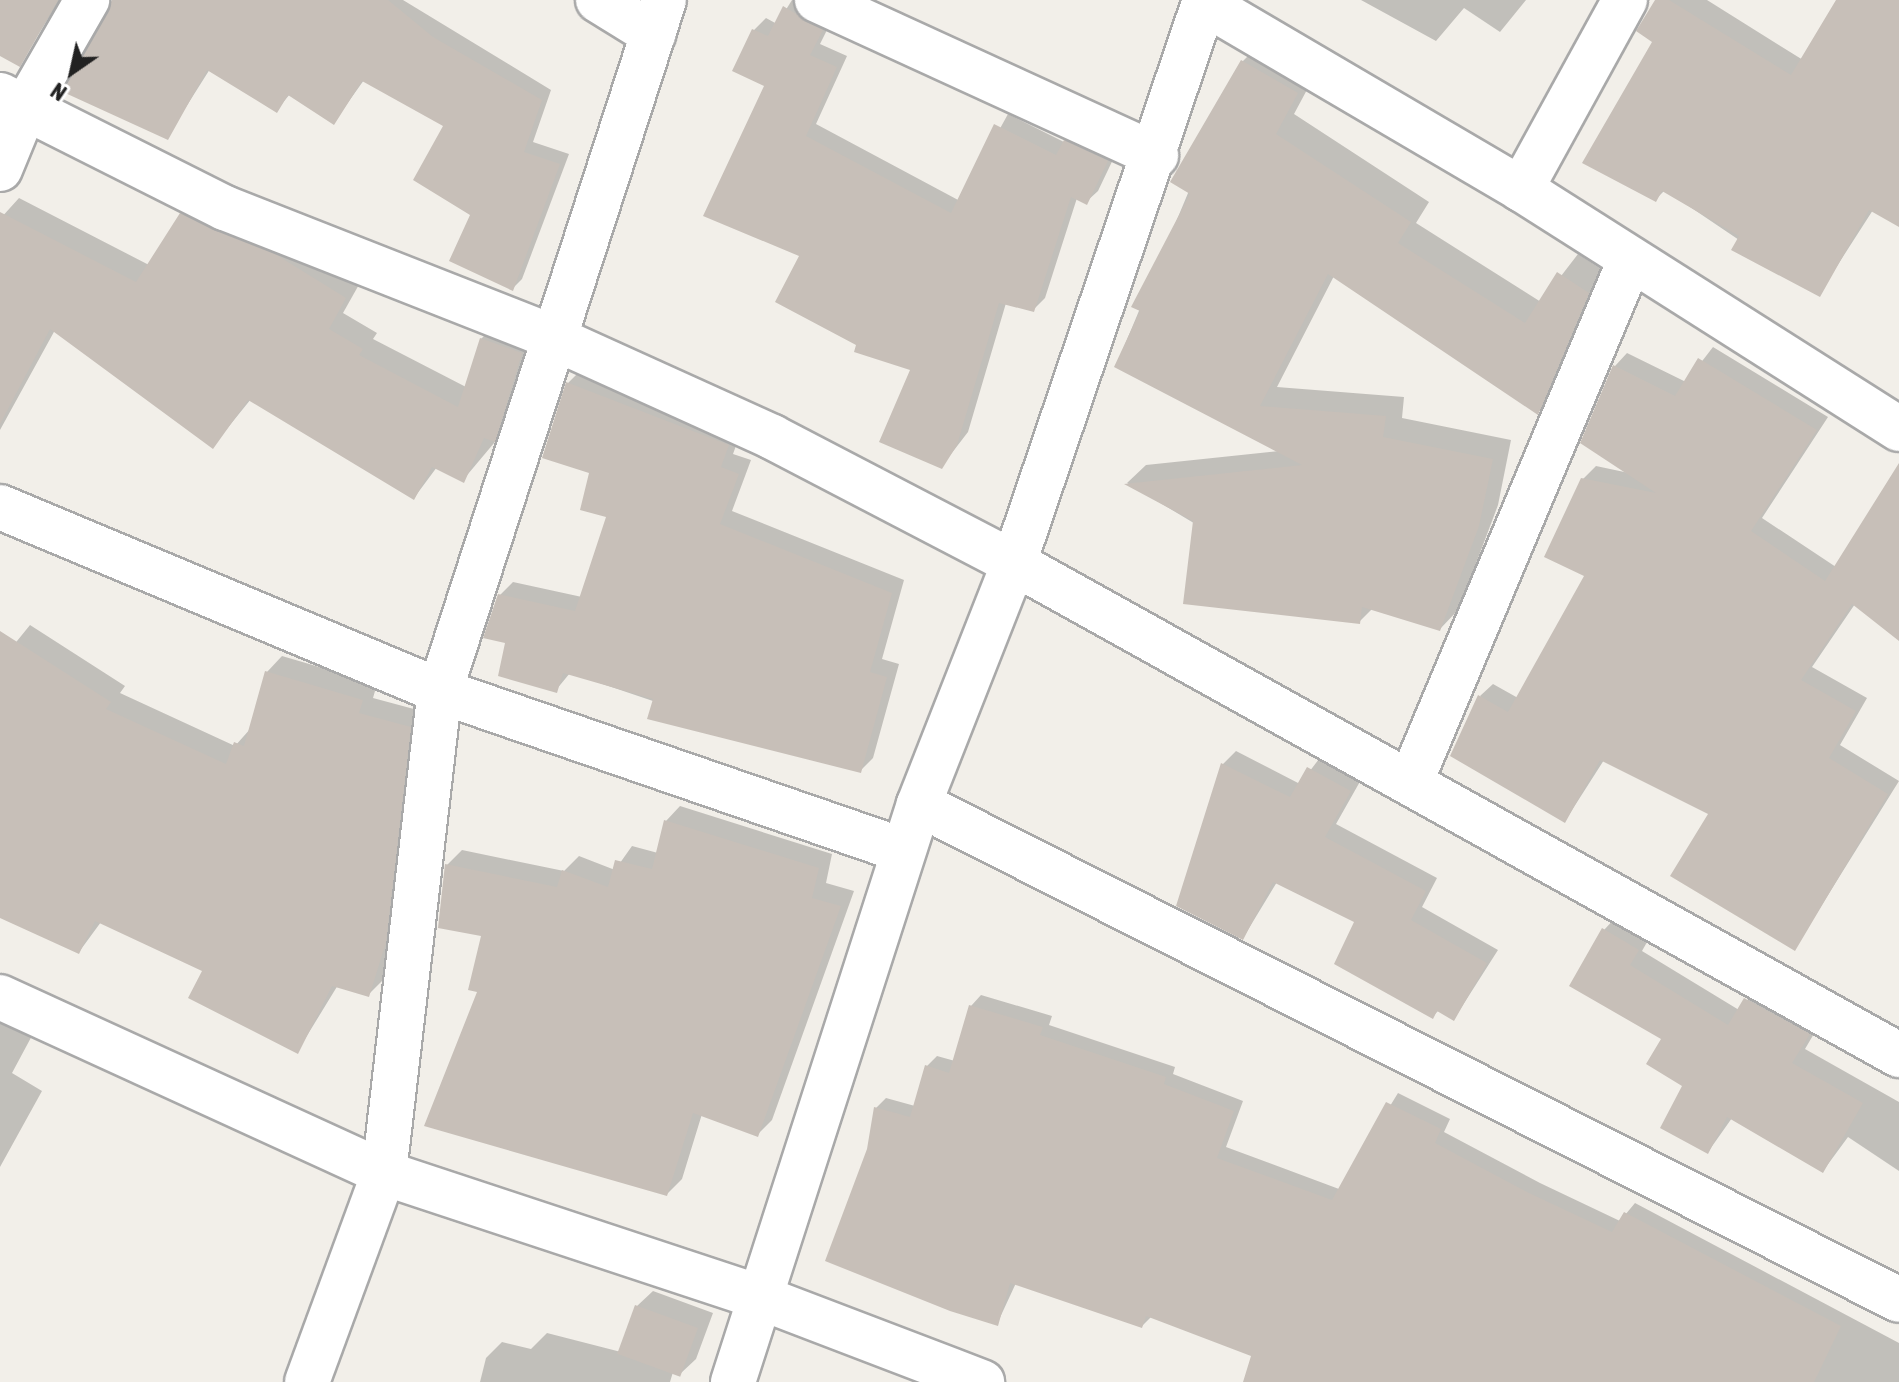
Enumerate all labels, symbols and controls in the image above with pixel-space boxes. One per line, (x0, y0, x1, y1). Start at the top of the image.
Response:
north arrow (32, 32, 112, 112)
text: N (46, 77, 71, 106)

